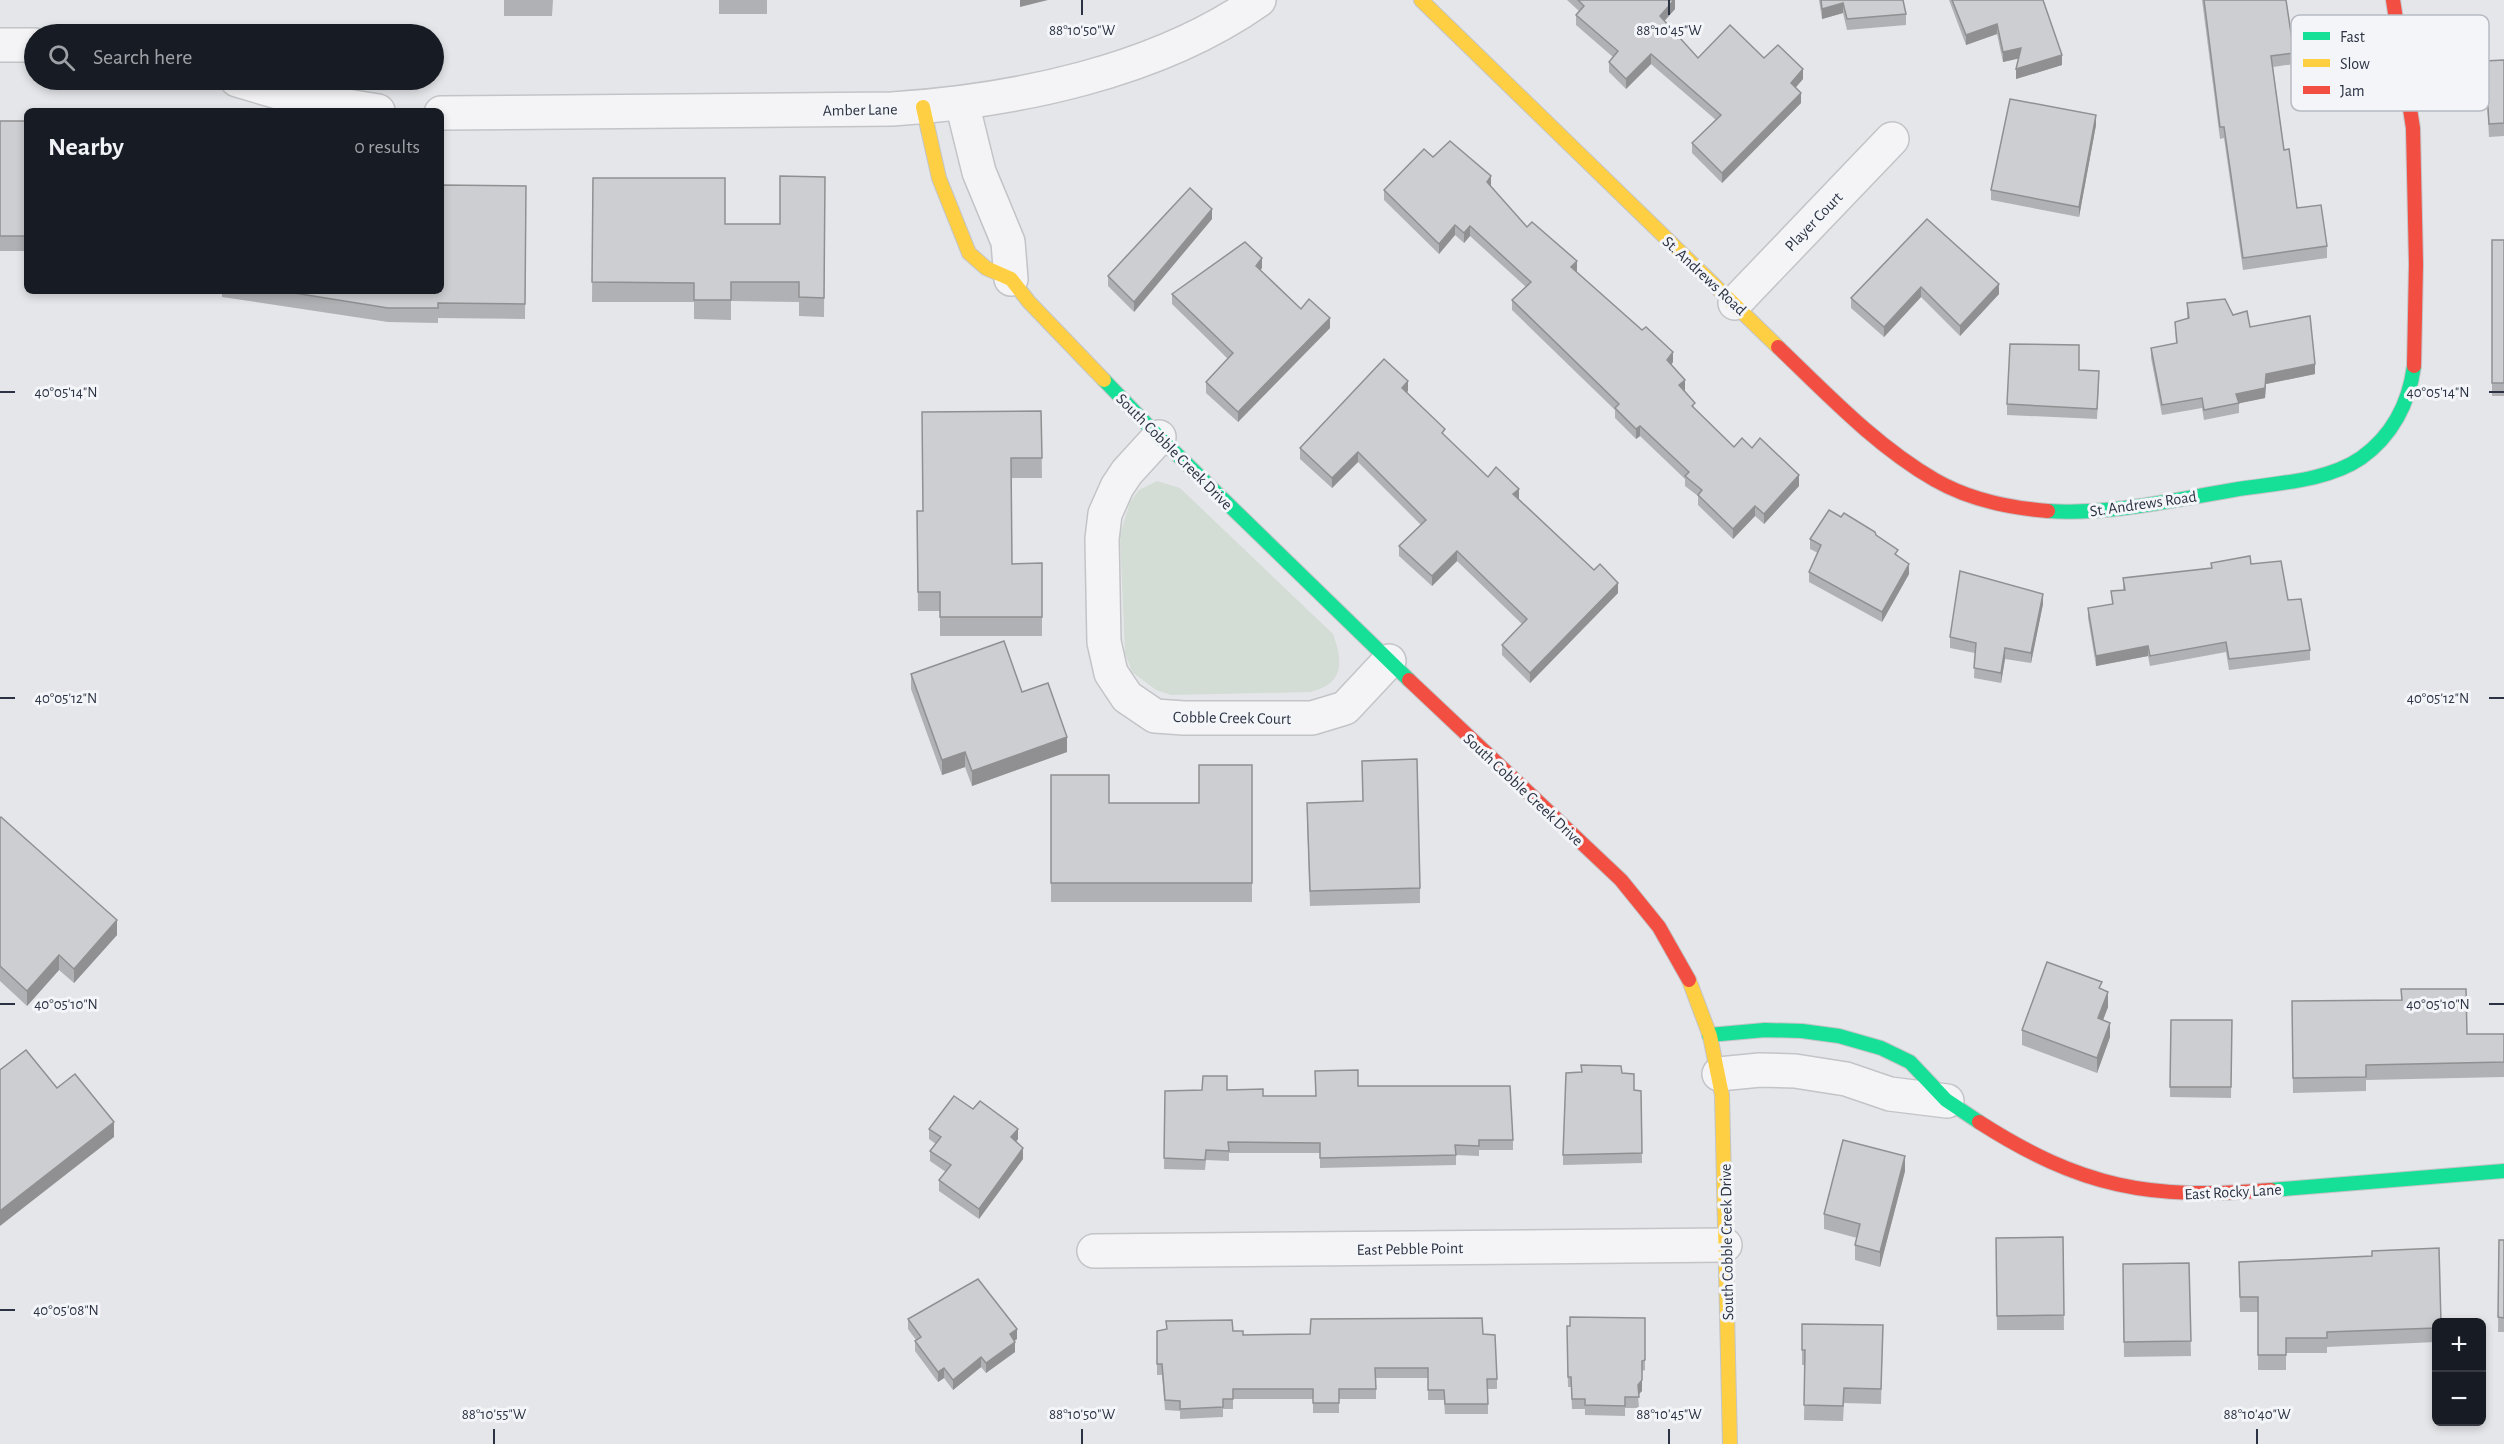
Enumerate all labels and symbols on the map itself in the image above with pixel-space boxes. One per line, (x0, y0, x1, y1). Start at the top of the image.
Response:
legend (2291, 15, 2489, 111)
text: 88°10'50"W (1049, 23, 1116, 38)
text: 88°10'45"W (1636, 23, 1702, 38)
text: Fast (2340, 29, 2365, 45)
text: Slow (2340, 56, 2370, 72)
text: Jam (2340, 83, 2365, 99)
street label: Amber Lane (822, 101, 898, 119)
street label: Player Court (1782, 189, 1846, 255)
street label: St. Andrews Road (1659, 233, 1749, 318)
text: 40°05'14"N (34, 385, 98, 400)
text: 40°05'14"N (2406, 385, 2470, 400)
street label: South Cobble Creek Drive (1113, 391, 1235, 513)
street label: St. Andrews Road (2089, 489, 2198, 519)
text: 40°05'12"N (35, 691, 97, 706)
text: 40°05'12"N (2407, 691, 2469, 706)
street label: Cobble Creek Court (1173, 709, 1291, 727)
street label: South Cobble Creek Drive (1461, 730, 1586, 849)
text: 40°05'10"N (34, 997, 98, 1012)
text: 40°05'10"N (2406, 997, 2470, 1012)
street label: South Cobble Creek Drive (1718, 1163, 1736, 1320)
street label: East Rocky Lane (2184, 1181, 2282, 1204)
street label: East Pebble Point (1357, 1240, 1463, 1258)
text: 40°05'08"N (33, 1303, 99, 1318)
text: 88°10'55"W (462, 1407, 527, 1422)
text: 88°10'50"W (1049, 1407, 1116, 1422)
text: 88°10'45"W (1636, 1407, 1702, 1422)
text: 88°10'40"W (2223, 1407, 2291, 1422)

